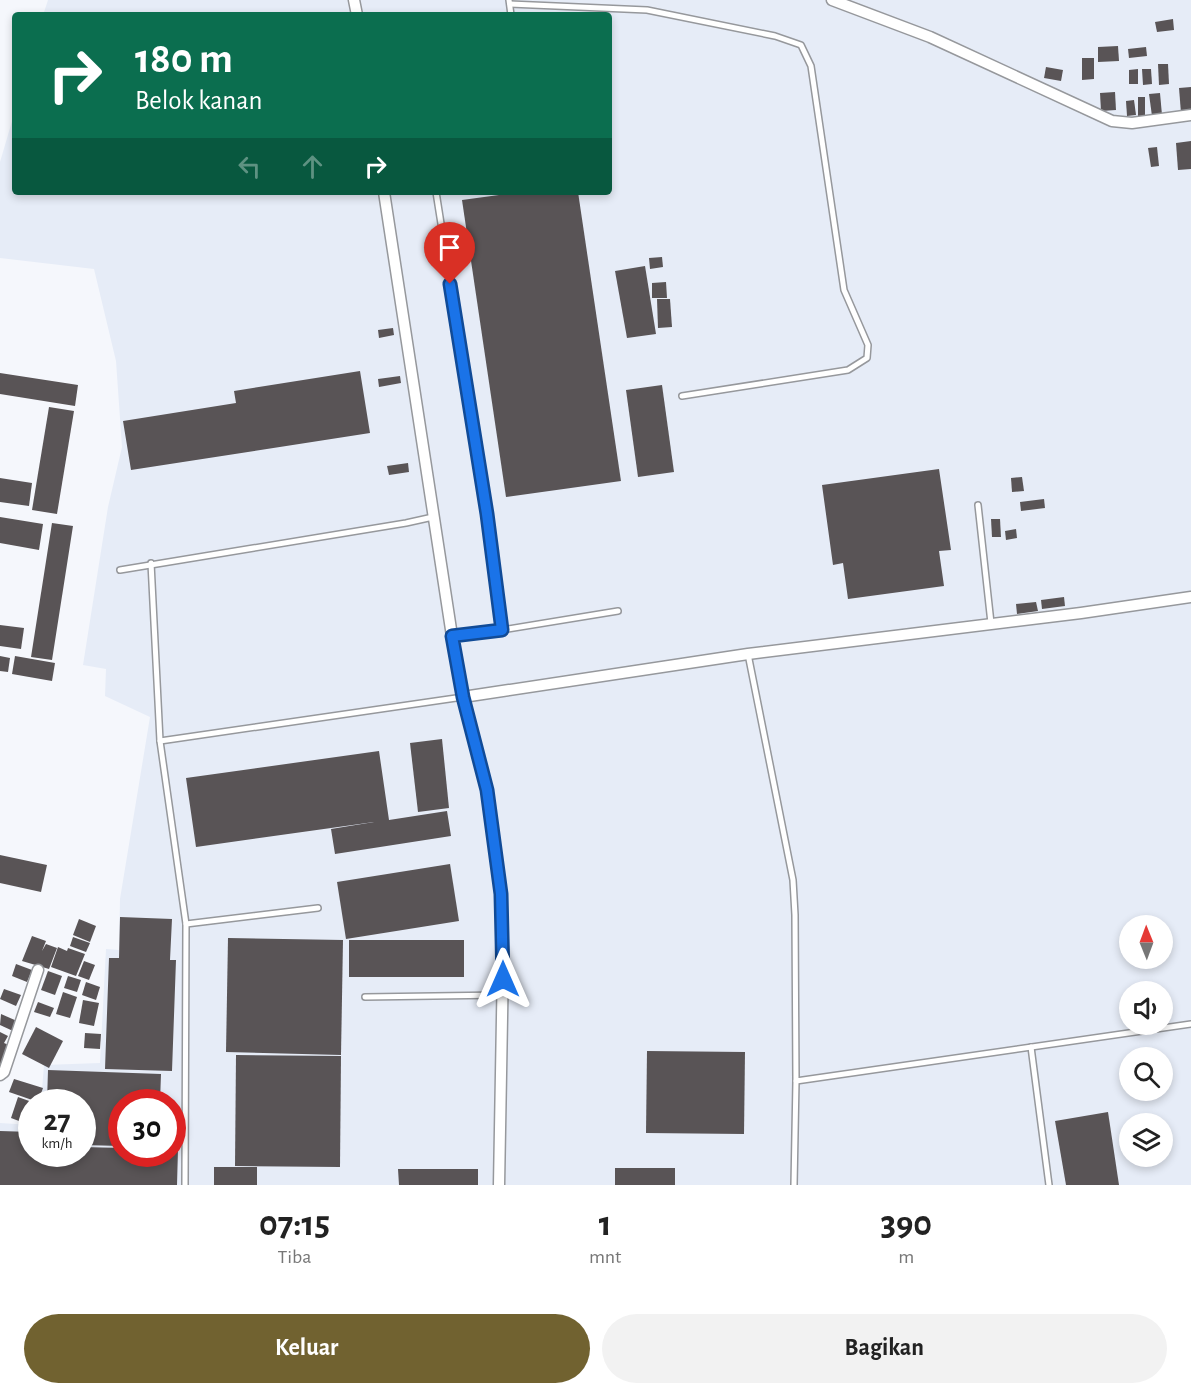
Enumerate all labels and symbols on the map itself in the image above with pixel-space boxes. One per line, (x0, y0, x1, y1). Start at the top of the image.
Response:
pin (424, 222, 475, 284)
north arrow (1119, 915, 1173, 969)
position arrow (471, 947, 535, 1011)
speed limit sign: 30 (108, 1089, 186, 1167)

